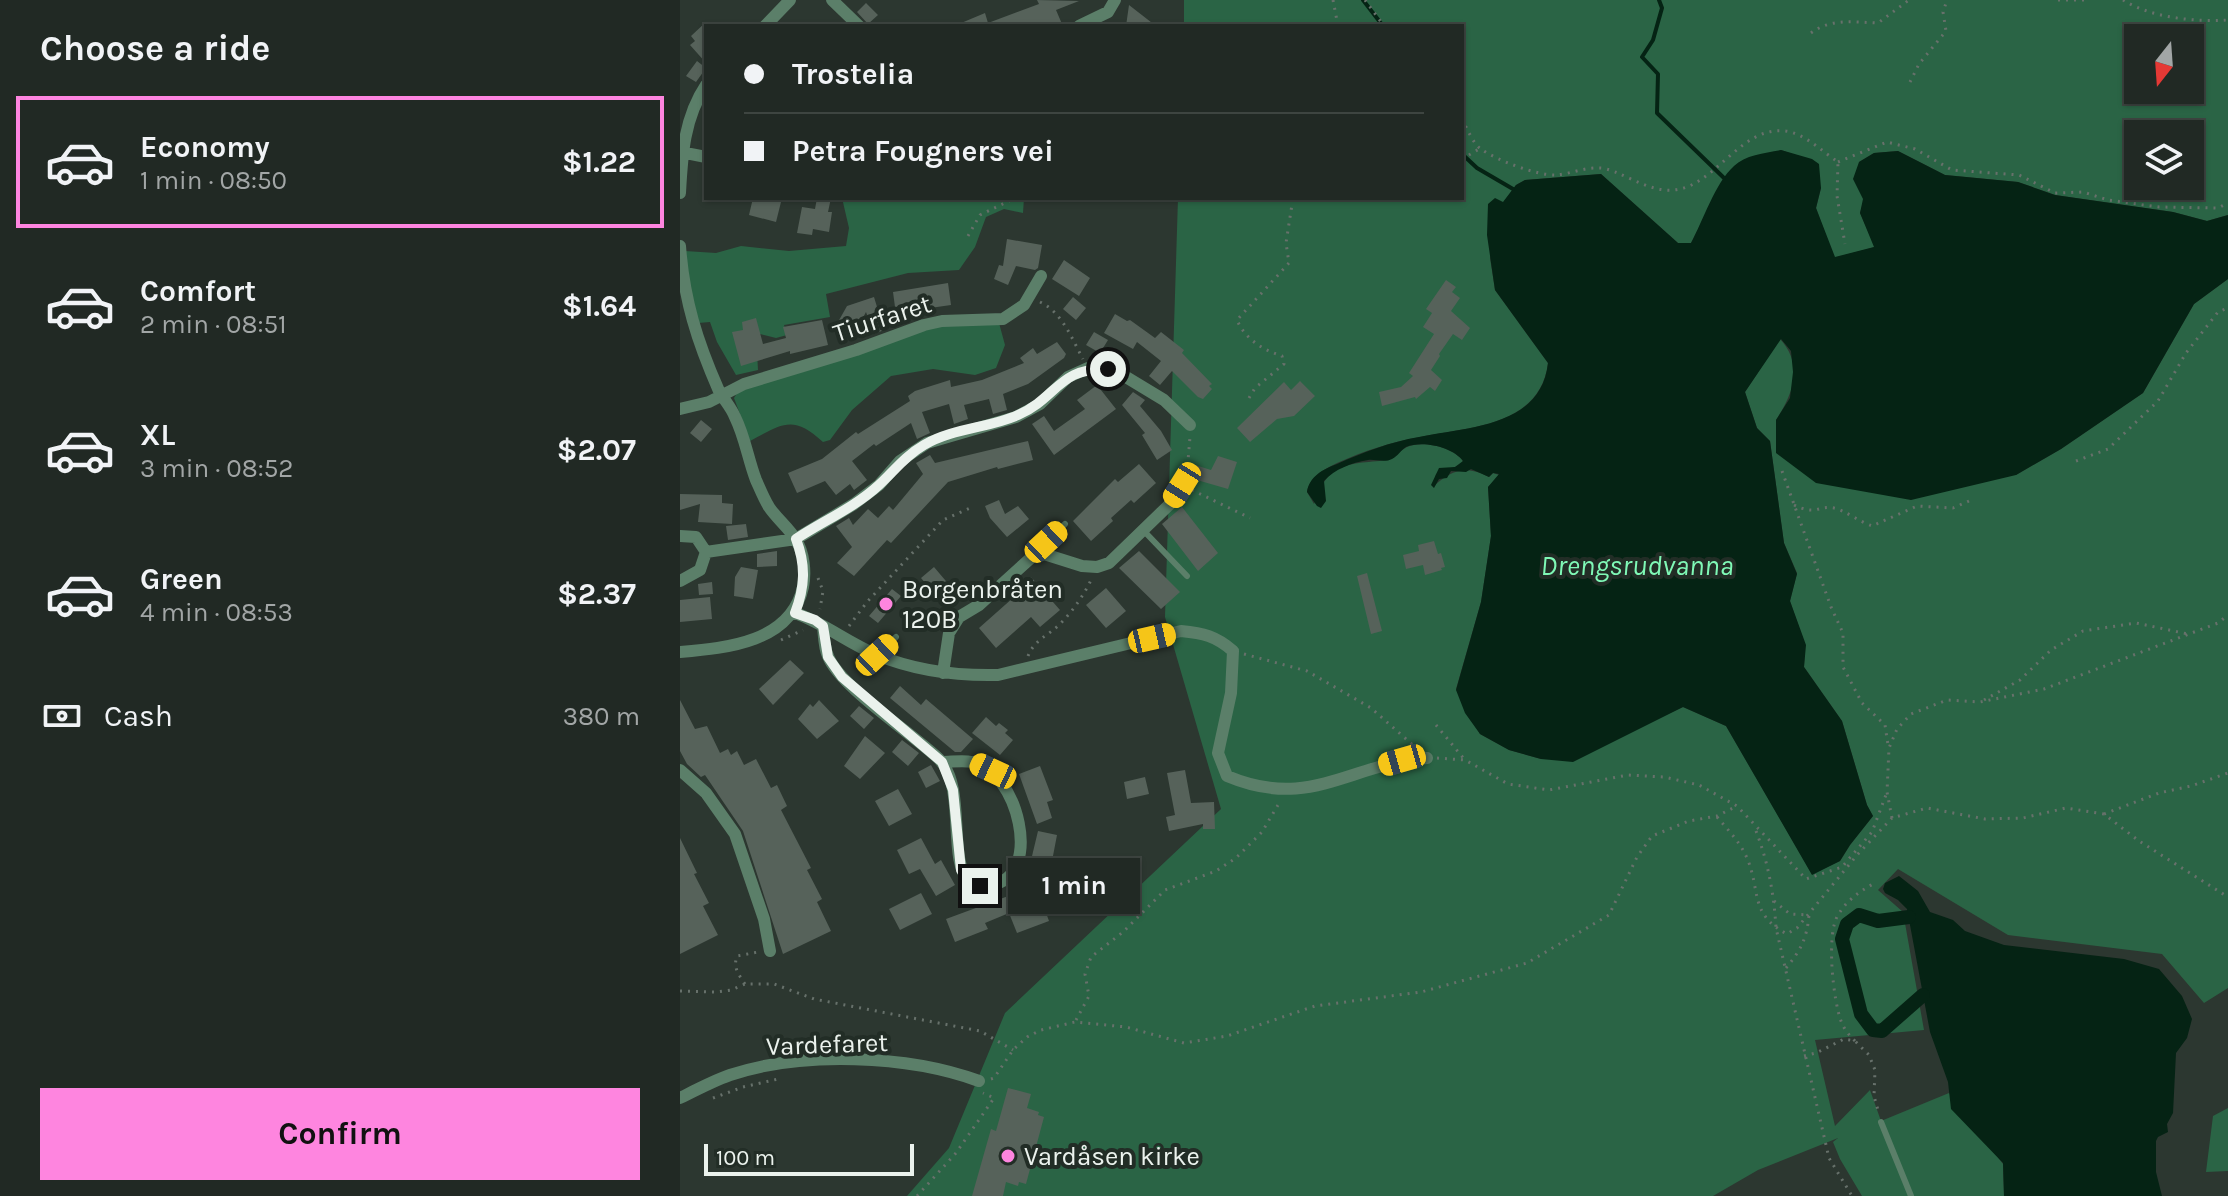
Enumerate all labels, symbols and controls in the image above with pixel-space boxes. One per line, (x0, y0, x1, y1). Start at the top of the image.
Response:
north arrow (2124, 24, 2204, 104)
map controls (2124, 24, 2204, 200)
text: Choose a ride (40, 27, 270, 69)
text: Trostelia (792, 56, 914, 92)
button: layers (2124, 120, 2204, 200)
icon: car (44, 126, 116, 198)
text: Economy (140, 129, 270, 165)
text: Petra Fougners vei (792, 133, 1054, 169)
text: $1.22 (562, 144, 636, 180)
text: 1 min · 08:50 (140, 165, 287, 196)
icon: car (44, 270, 116, 342)
text: Comfort (140, 273, 256, 309)
text: $1.64 (562, 288, 636, 324)
street label: Tiurfaret (829, 288, 935, 349)
text: 2 min · 08:51 (140, 309, 287, 340)
route start (1090, 351, 1126, 387)
icon: car (44, 414, 116, 486)
text: XL (140, 417, 175, 453)
text: $2.07 (557, 432, 636, 468)
text: 3 min · 08:52 (140, 453, 293, 484)
car (1159, 458, 1205, 512)
car (1020, 517, 1072, 567)
water label: Drengsrudvanna (1540, 549, 1734, 582)
icon: car (44, 558, 116, 630)
text: Green (140, 561, 223, 597)
place label: Borgenbråten 120B (902, 574, 1063, 635)
text: $2.37 (557, 576, 636, 612)
marker: Borgenbråten 120B (877, 595, 895, 613)
text: 4 min · 08:53 (140, 597, 293, 628)
car (1126, 621, 1178, 655)
car (851, 630, 903, 680)
icon: cash (40, 694, 84, 738)
text: Cash (104, 698, 173, 734)
text: 380 m (563, 701, 640, 732)
car (1376, 742, 1428, 778)
car (966, 750, 1020, 792)
callout: 1 min (1008, 858, 1140, 914)
route end (962, 868, 998, 904)
text: 1 min (1041, 870, 1107, 901)
street label: Vardefaret (766, 1027, 889, 1062)
button: Confirm (40, 1088, 640, 1180)
scale bar (704, 1140, 914, 1176)
place label: Vardåsen kirke (1024, 1141, 1200, 1172)
text: 100 m (716, 1145, 775, 1171)
marker: Vardåsen kirke (999, 1147, 1017, 1165)

